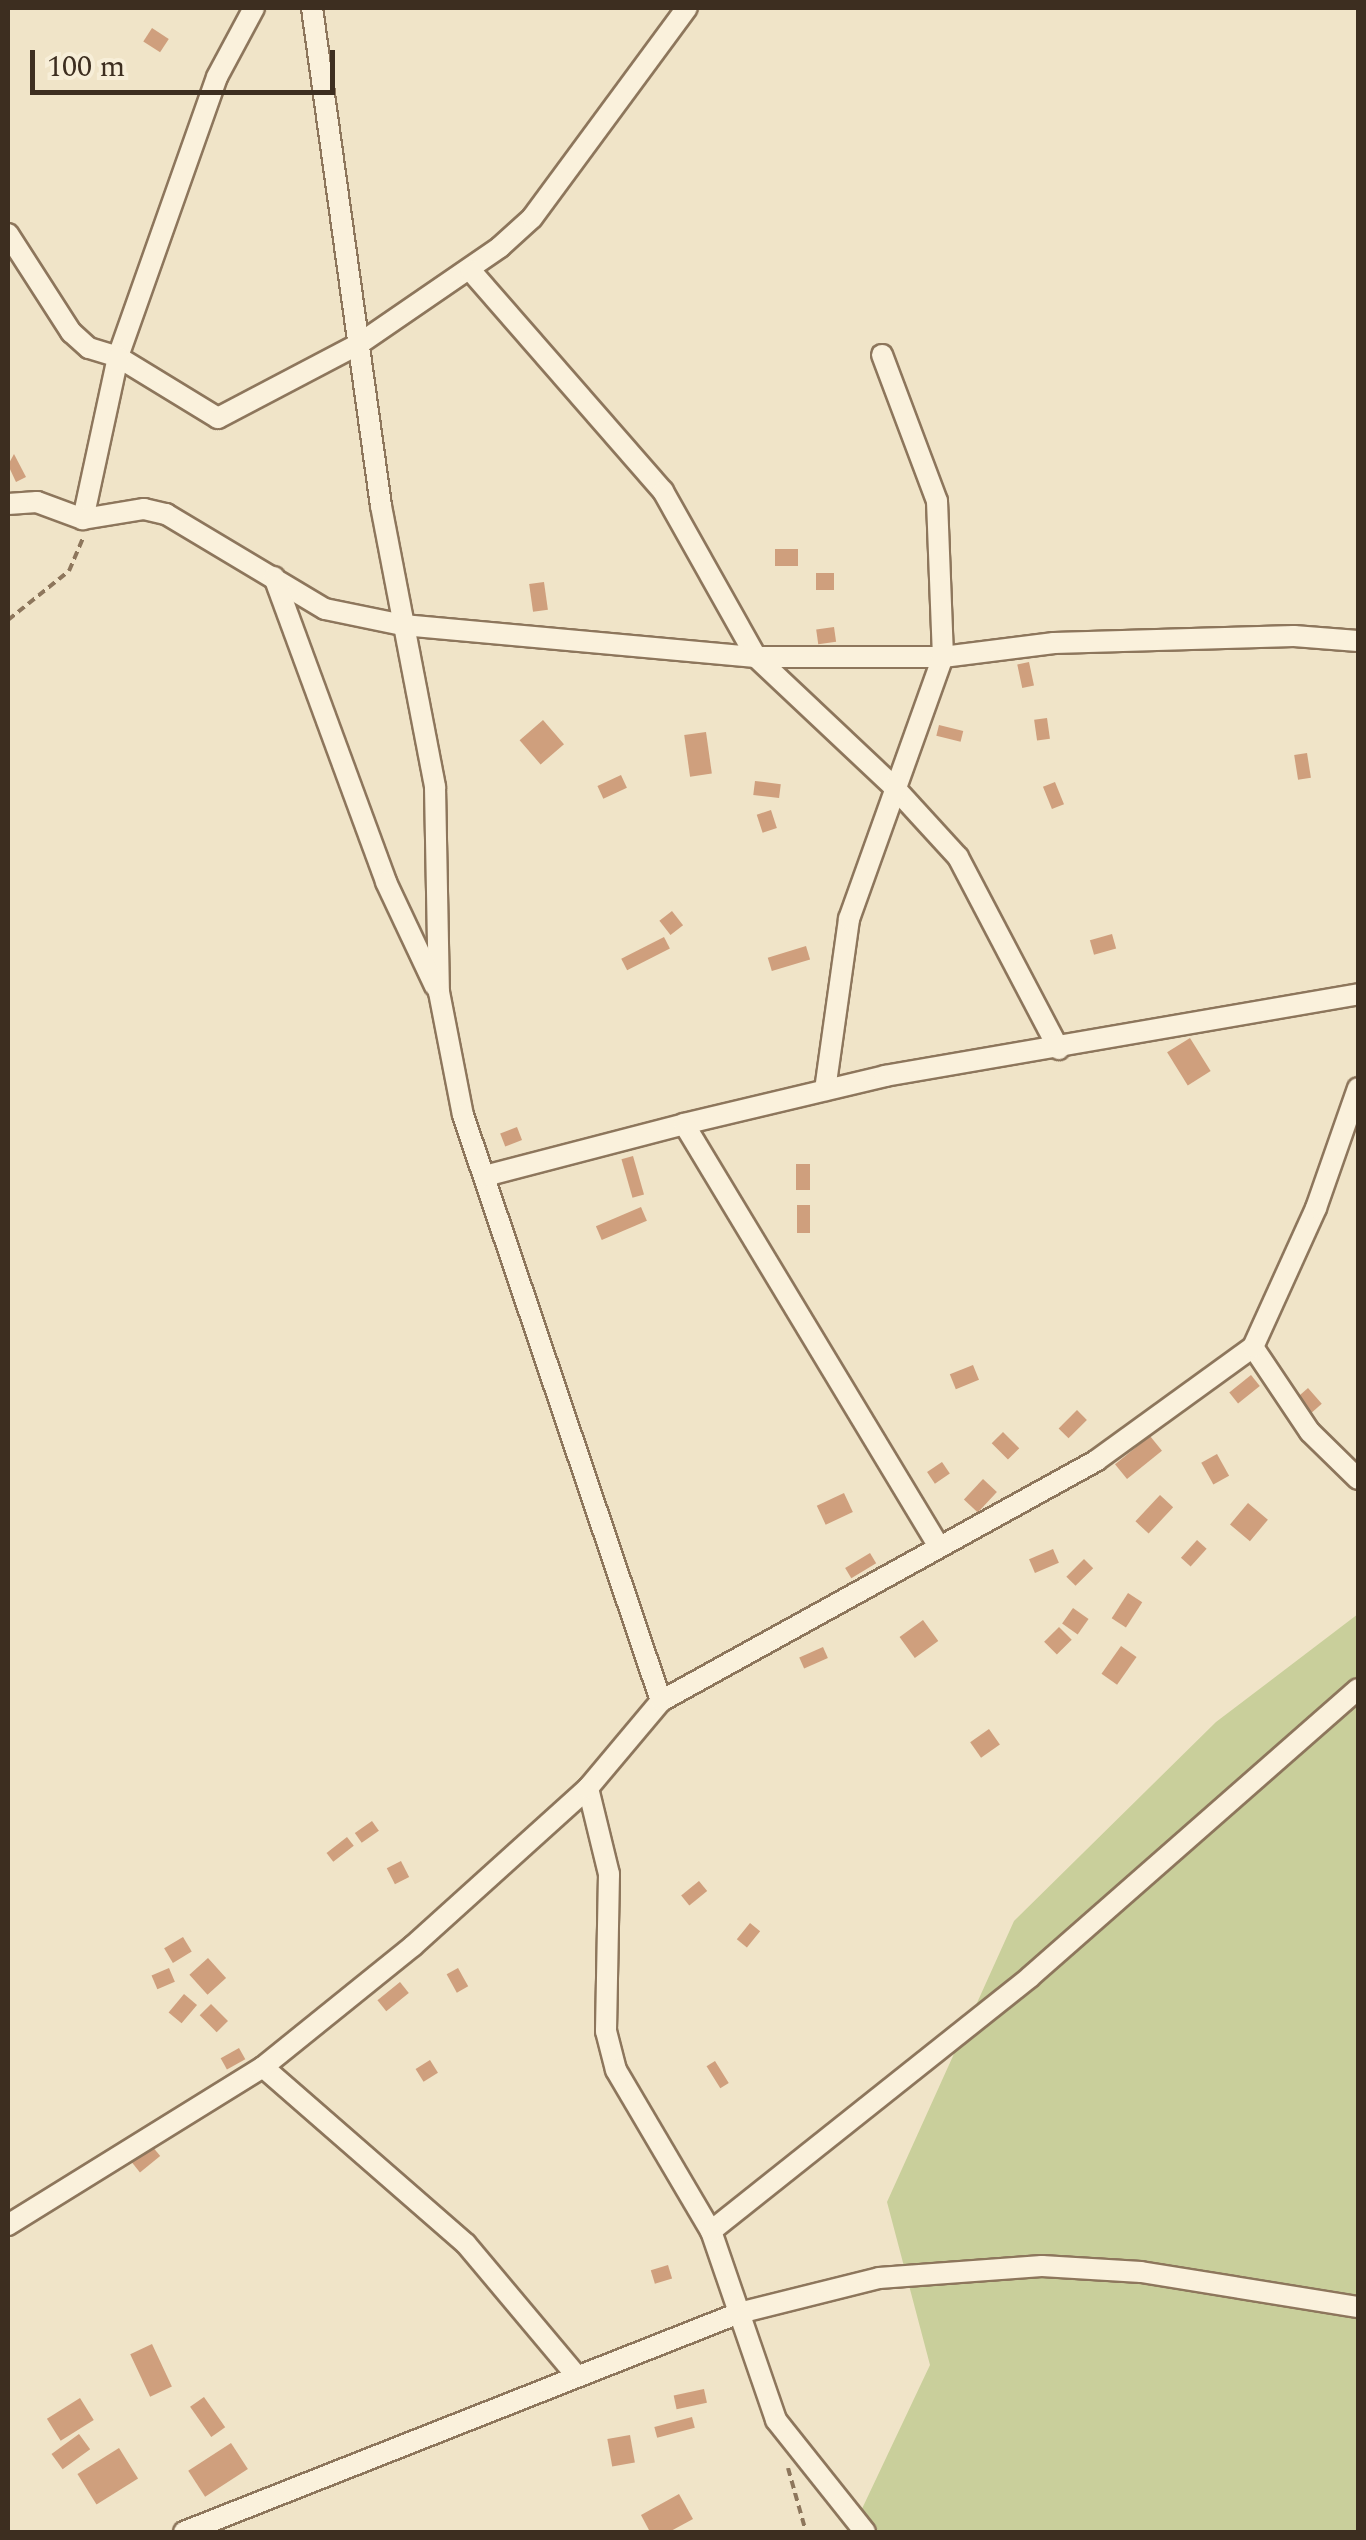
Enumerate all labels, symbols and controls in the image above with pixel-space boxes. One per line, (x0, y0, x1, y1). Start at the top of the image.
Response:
scale bar (35, 30, 340, 92)
text: 100 m (47, 44, 125, 90)

